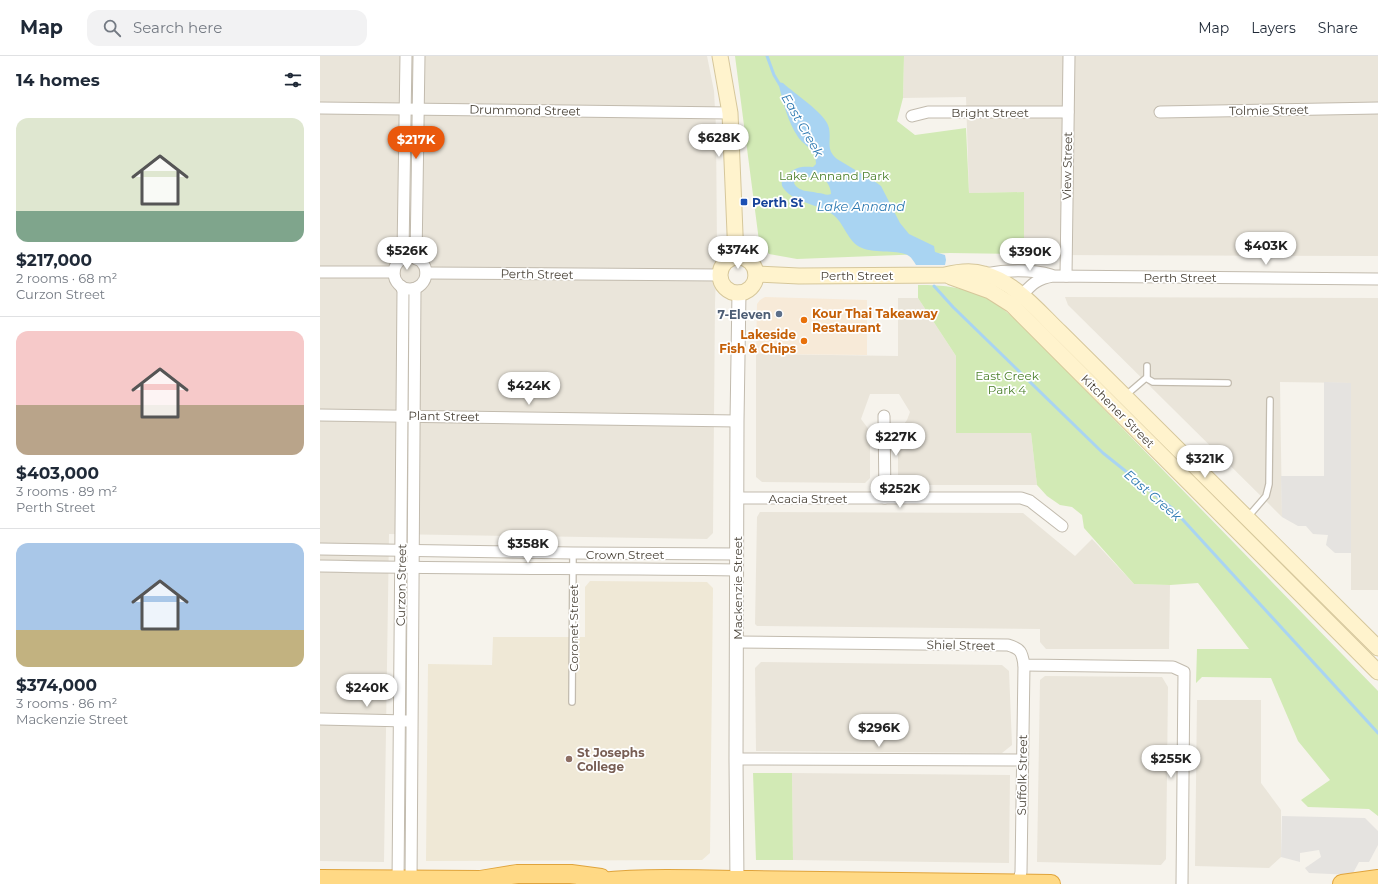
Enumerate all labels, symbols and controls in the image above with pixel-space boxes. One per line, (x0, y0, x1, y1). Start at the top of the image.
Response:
search box (87, 10, 367, 46)
text: Map (20, 16, 63, 39)
icon: search (101, 17, 123, 39)
text: Search here (133, 18, 222, 37)
text: Map (1198, 19, 1229, 37)
text: Layers (1251, 19, 1296, 37)
text: Share (1318, 19, 1358, 37)
icon: filters (282, 69, 304, 91)
text: 14 homes (16, 70, 100, 90)
water label: East Creek (779, 91, 828, 161)
street label: Drummond Street (469, 102, 581, 118)
street label: Tolmie Street (1229, 102, 1309, 118)
street label: Bright Street (951, 105, 1029, 120)
pin: $628K (691, 124, 747, 158)
pin: $217K (388, 126, 444, 160)
text: $628K (698, 129, 740, 145)
text: $217K (397, 131, 435, 147)
street label: View Street (1059, 132, 1075, 200)
icon: home (124, 144, 196, 216)
park label: Lake Annand Park (779, 168, 890, 183)
place label: Perth St (752, 195, 804, 210)
marker: Perth St (739, 197, 749, 207)
water label: Lake Annand (817, 198, 905, 214)
pin: $403K (1238, 232, 1294, 266)
pin: $374K (710, 236, 766, 270)
pin: $526K (379, 237, 435, 271)
text: $403K (1244, 237, 1288, 253)
pin: $390K (1002, 238, 1058, 272)
text: $374K (717, 241, 759, 257)
text: $526K (386, 242, 428, 258)
text: $390K (1009, 243, 1051, 259)
text: $217,000 (16, 250, 92, 270)
street label: Perth Street (500, 266, 574, 282)
street label: Perth Street (820, 268, 894, 283)
text: 2 rooms · 68 m² (16, 270, 117, 286)
street label: Perth Street (1143, 270, 1217, 285)
text: Curzon Street (16, 286, 105, 302)
place label: Kour Thai Takeaway Restaurant (812, 306, 938, 335)
place label: 7-Eleven (718, 307, 771, 322)
marker: 7-Eleven (774, 309, 784, 319)
marker: Kour Thai Takeaway Restaurant (799, 315, 809, 325)
place label: Lakeside Fish & Chips (719, 327, 797, 356)
marker: Lakeside Fish & Chips (799, 336, 809, 346)
icon: home (124, 357, 196, 429)
park label: East Creek Park 4 (975, 368, 1040, 397)
street label: Kitchener Street (1078, 371, 1158, 451)
pin: $424K (501, 372, 557, 406)
text: $424K (507, 377, 551, 393)
street label: Plant Street (408, 408, 480, 424)
pin: $227K (868, 423, 924, 457)
text: $227K (875, 428, 917, 444)
pin: $321K (1177, 445, 1233, 479)
text: $321K (1186, 450, 1224, 466)
text: $403,000 (16, 463, 99, 483)
water label: East Creek (1121, 466, 1186, 525)
pin: $252K (872, 475, 928, 509)
text: $252K (880, 480, 920, 496)
text: 3 rooms · 89 m² (16, 483, 117, 499)
street label: Acacia Street (769, 491, 848, 506)
text: Perth Street (16, 499, 95, 515)
pin: $358K (500, 530, 556, 564)
text: $358K (507, 535, 549, 551)
street label: Mackenzie Street (730, 536, 745, 640)
street label: Curzon Street (393, 544, 409, 626)
street label: Crown Street (586, 547, 664, 562)
icon: home (124, 569, 196, 641)
street label: Coronet Street (566, 584, 581, 672)
street label: Shiel Street (927, 637, 996, 653)
pin: $240K (339, 674, 395, 708)
text: $374,000 (16, 675, 97, 695)
text: $240K (345, 679, 389, 695)
text: 3 rooms · 86 m² (16, 695, 117, 711)
text: Mackenzie Street (16, 711, 128, 727)
pin: $296K (851, 714, 907, 748)
text: $296K (858, 719, 900, 735)
street label: Suffolk Street (1014, 734, 1030, 816)
place label: St Josephs College (577, 745, 645, 774)
pin: $255K (1143, 745, 1199, 779)
text: $255K (1151, 750, 1192, 766)
marker: St Josephs College (564, 754, 574, 764)

